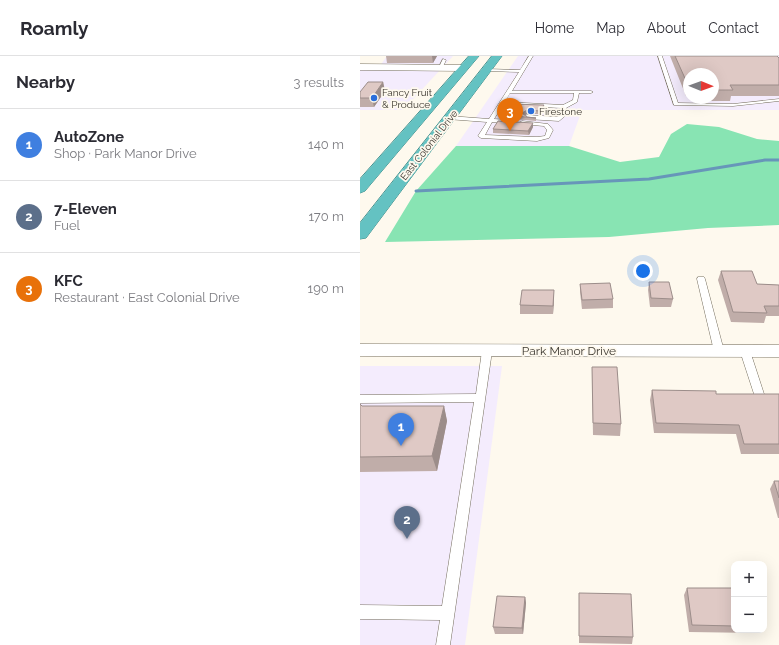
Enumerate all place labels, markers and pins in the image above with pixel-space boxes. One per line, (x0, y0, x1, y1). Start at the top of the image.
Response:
place label: Fancy Fruit & Produce (382, 87, 433, 110)
marker: Fancy Fruit & Produce (369, 93, 379, 103)
pin: 3 (497, 98, 523, 131)
marker: Firestone (526, 106, 536, 116)
place label: Firestone (539, 106, 582, 117)
pin: 1 (388, 413, 414, 446)
pin: 2 (394, 506, 420, 539)

